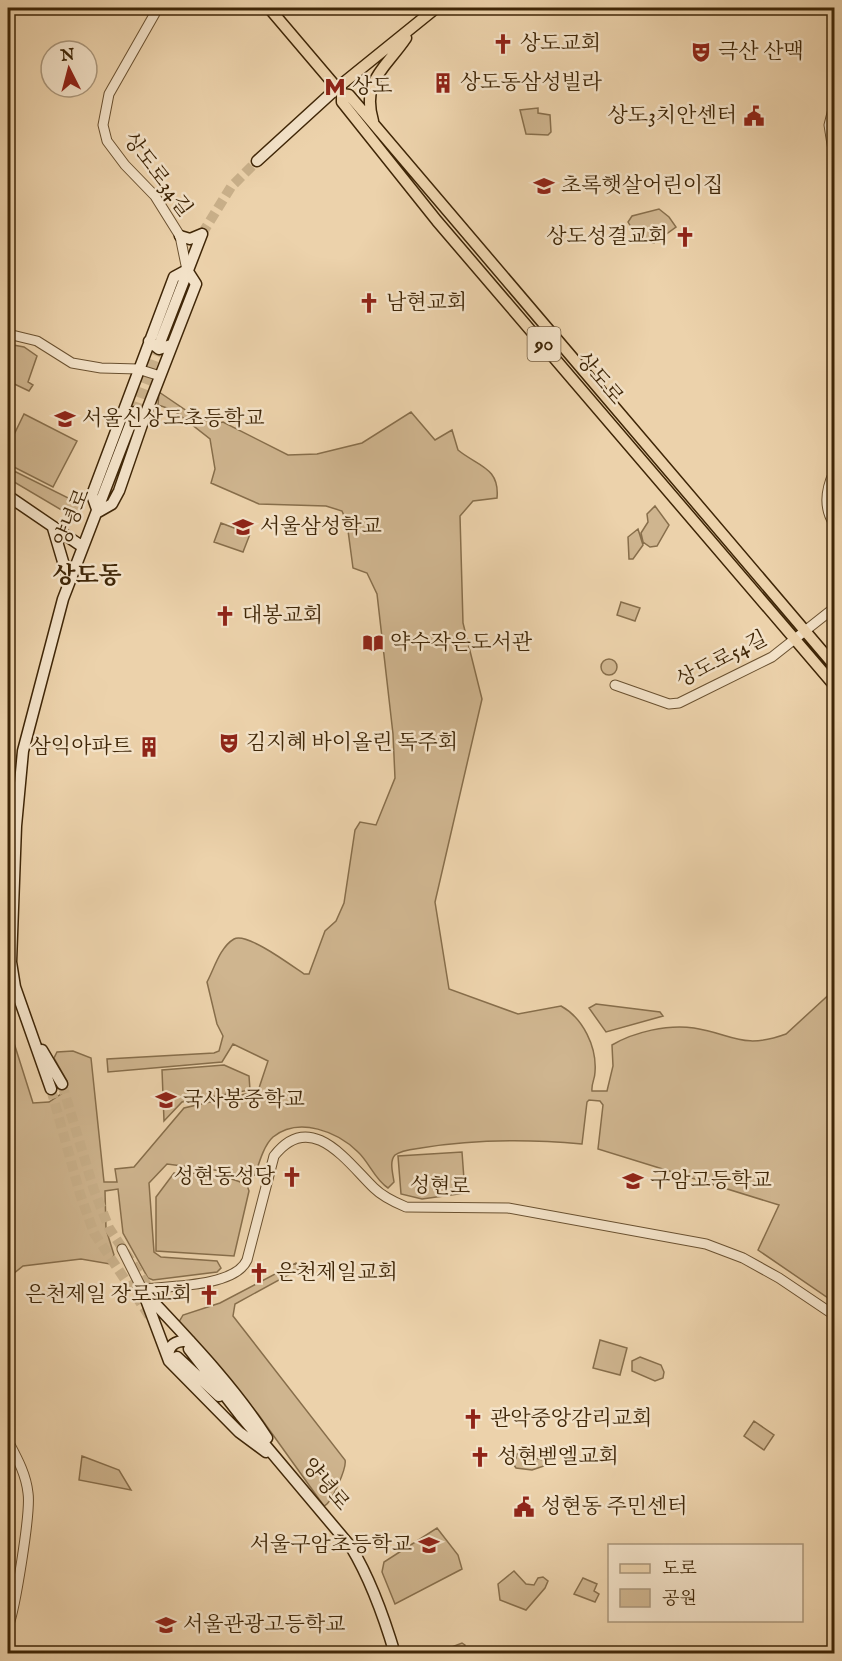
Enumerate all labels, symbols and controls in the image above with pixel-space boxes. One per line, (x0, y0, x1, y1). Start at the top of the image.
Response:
place label: 상도교회 (520, 31, 601, 58)
church icon: 상도교회 (491, 32, 515, 56)
north arrow (39, 39, 99, 99)
place label: 극산 산맥 (718, 39, 804, 66)
theatre icon: 극산 산맥 (689, 40, 713, 64)
text: N (59, 45, 76, 67)
place label: 상도동삼성빌라 (460, 70, 603, 97)
building icon: 상도동삼성빌라 (431, 71, 455, 95)
place label: 상도 (352, 74, 393, 101)
metro station icon: 상도 (323, 75, 347, 99)
place label: 상도3치안센터 (607, 103, 737, 130)
public building icon: 상도3치안센터 (742, 104, 766, 128)
street label: 상도로34길 (116, 127, 198, 223)
place label: 초록햇살어린이집 (561, 173, 723, 200)
school or university icon: 초록햇살어린이집 (532, 174, 556, 198)
place label: 상도성결교회 (546, 224, 668, 251)
church icon: 상도성결교회 (673, 225, 697, 249)
place label: 남현교회 (386, 290, 467, 317)
church icon: 남현교회 (357, 291, 381, 315)
road number: 90 (528, 327, 560, 361)
street label: 상도로 (569, 347, 629, 411)
place label: 서울신상도초등학교 (82, 406, 265, 433)
school or university icon: 서울신상도초등학교 (53, 407, 77, 431)
street label: 양녕로 (49, 485, 97, 551)
place label: 서울삼성학교 (260, 514, 382, 541)
school or university icon: 서울삼성학교 (231, 515, 255, 539)
district label: 상도동 (52, 561, 122, 592)
place label: 대봉교회 (242, 603, 323, 630)
church icon: 대봉교회 (213, 604, 237, 628)
street label: 상도로54길 (672, 626, 772, 694)
place label: 약수작은도서관 (390, 630, 533, 657)
library icon: 약수작은도서관 (361, 631, 385, 655)
place label: 김지혜 바이올린 독주회 (246, 730, 458, 757)
theatre icon: 김지혜 바이올린 독주회 (217, 731, 241, 755)
place label: 삼익아파트 (31, 734, 132, 761)
building icon: 삼익아파트 (137, 735, 161, 759)
place label: 국사봉중학교 (183, 1087, 305, 1114)
school or university icon: 국사봉중학교 (154, 1088, 178, 1112)
place label: 성현동성당 (174, 1164, 276, 1191)
church icon: 성현동성당 (280, 1165, 304, 1189)
place label: 구암고등학교 (650, 1168, 772, 1195)
school or university icon: 구암고등학교 (621, 1169, 645, 1193)
street label: 성현로 (409, 1172, 471, 1202)
place label: 은천제일교회 (276, 1260, 398, 1287)
church icon: 은천제일교회 (247, 1261, 271, 1285)
place label: 은천제일 장로교회 (25, 1282, 192, 1309)
church icon: 은천제일 장로교회 (197, 1283, 221, 1307)
place label: 관악중앙감리교회 (490, 1406, 652, 1433)
church icon: 관악중앙감리교회 (461, 1407, 485, 1431)
place label: 성현벧엘교회 (497, 1444, 619, 1471)
church icon: 성현벧엘교회 (468, 1445, 492, 1469)
street label: 양녕로 (295, 1453, 355, 1517)
place label: 성현동 주민센터 (541, 1494, 688, 1521)
public building icon: 성현동 주민센터 (512, 1495, 536, 1519)
place label: 서울구암초등학교 (250, 1532, 412, 1559)
school or university icon: 서울구암초등학교 (417, 1533, 441, 1557)
legend (608, 1544, 803, 1622)
text: 도로 (662, 1558, 697, 1581)
text: 공원 (662, 1588, 697, 1611)
place label: 서울관광고등학교 (183, 1612, 345, 1639)
school or university icon: 서울관광고등학교 (154, 1613, 178, 1637)

